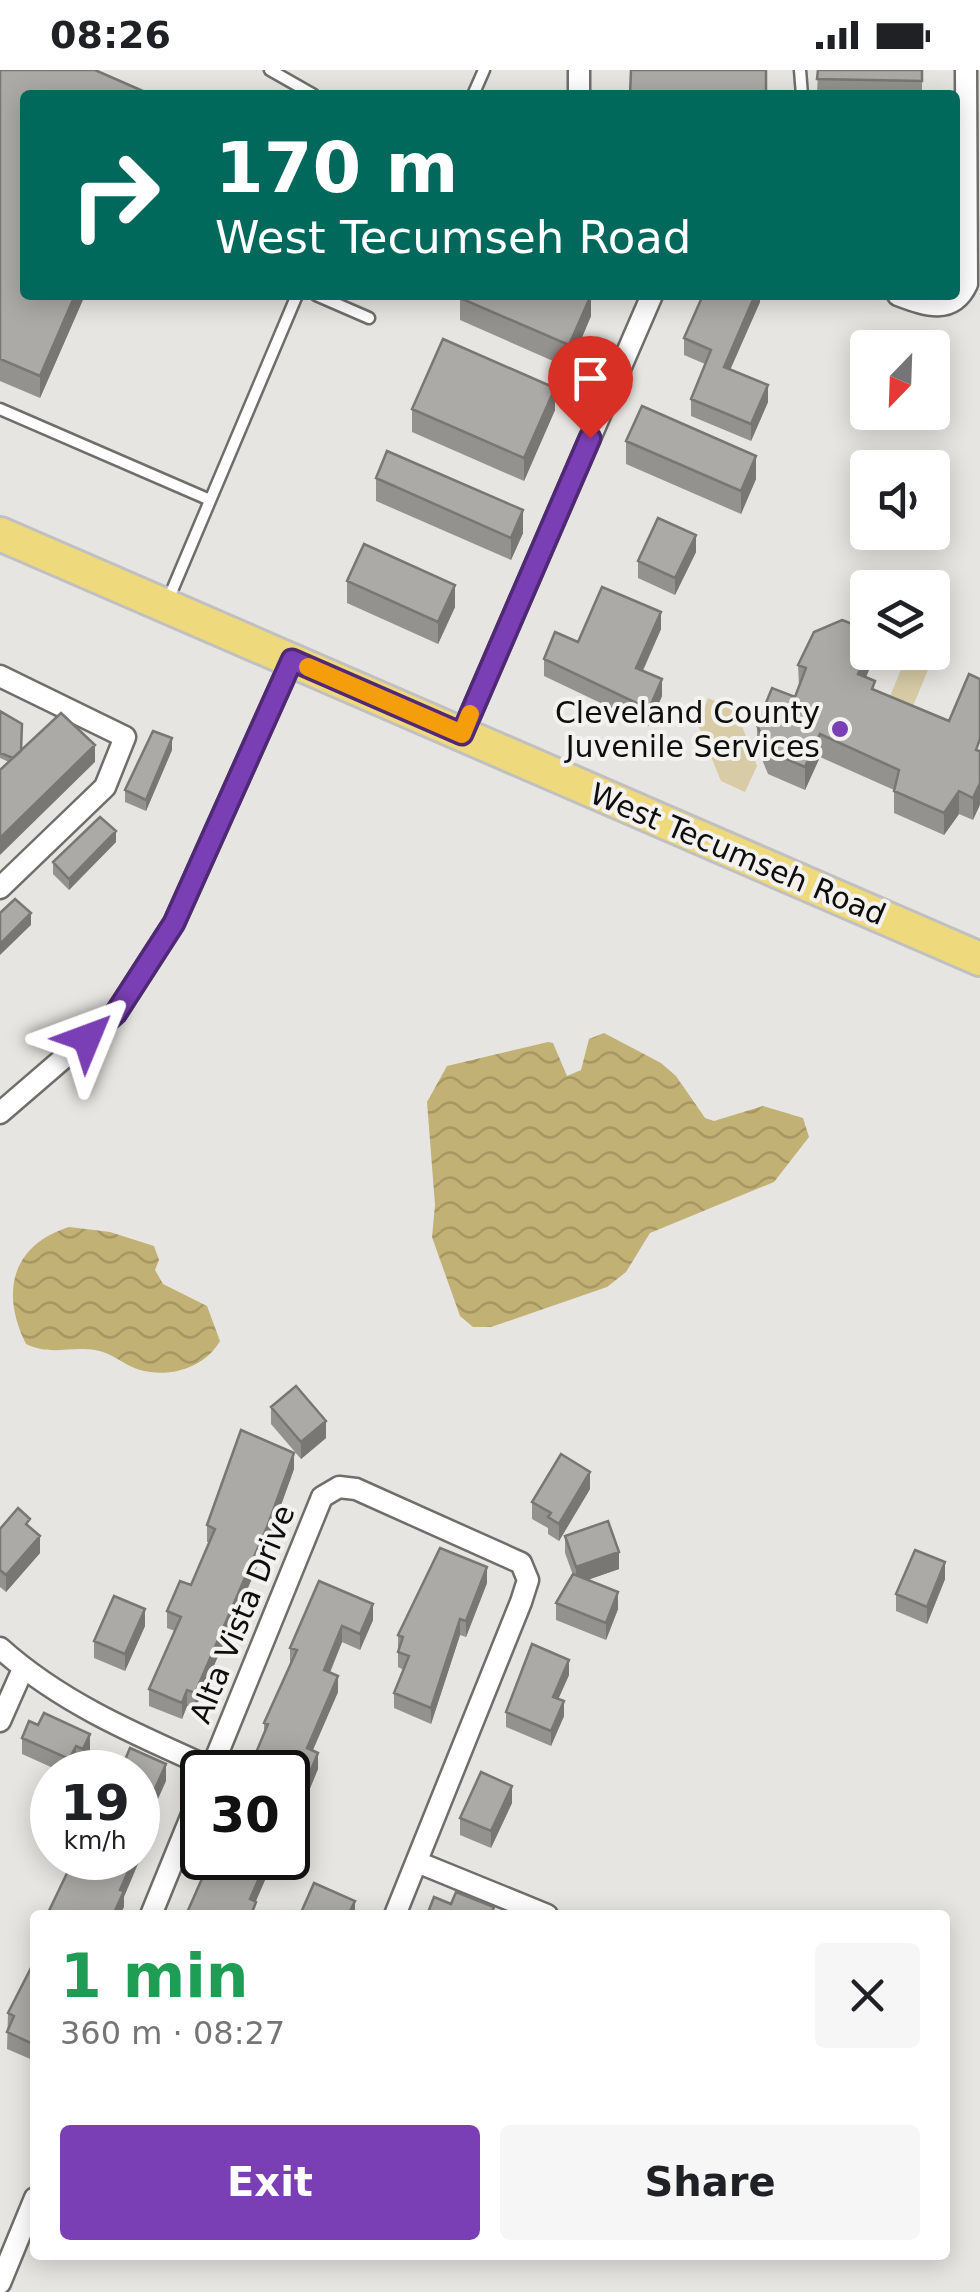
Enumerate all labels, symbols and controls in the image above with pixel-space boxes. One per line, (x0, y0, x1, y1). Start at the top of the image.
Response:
text: 08:26 (50, 13, 171, 57)
text: 170 m (215, 127, 458, 209)
icon: right (50, 130, 180, 260)
text: West Tecumseh Road (215, 211, 691, 264)
north arrow (850, 330, 950, 430)
map controls (850, 330, 950, 670)
pin (548, 336, 633, 439)
icon: arrive (563, 351, 618, 406)
button: sound (850, 450, 950, 550)
button: layers (850, 570, 950, 670)
place label: Cleveland County Juvenile Services (555, 695, 820, 764)
marker: Cleveland County Juvenile Services (829, 718, 851, 740)
street label: West Tecumseh Road (585, 776, 891, 932)
position arrow (35, 986, 139, 1090)
street label: Alta Vista Drive (182, 1500, 302, 1728)
speed limit sign: 30 (180, 1750, 310, 1880)
text: 19 (60, 1774, 130, 1832)
text: km/h (63, 1826, 127, 1855)
text: 1 min (60, 1941, 248, 2011)
button: close (815, 1943, 920, 2048)
text: 360 m · 08:27 (60, 2014, 285, 2052)
button: Exit (60, 2125, 480, 2240)
button: Share (500, 2125, 920, 2240)

